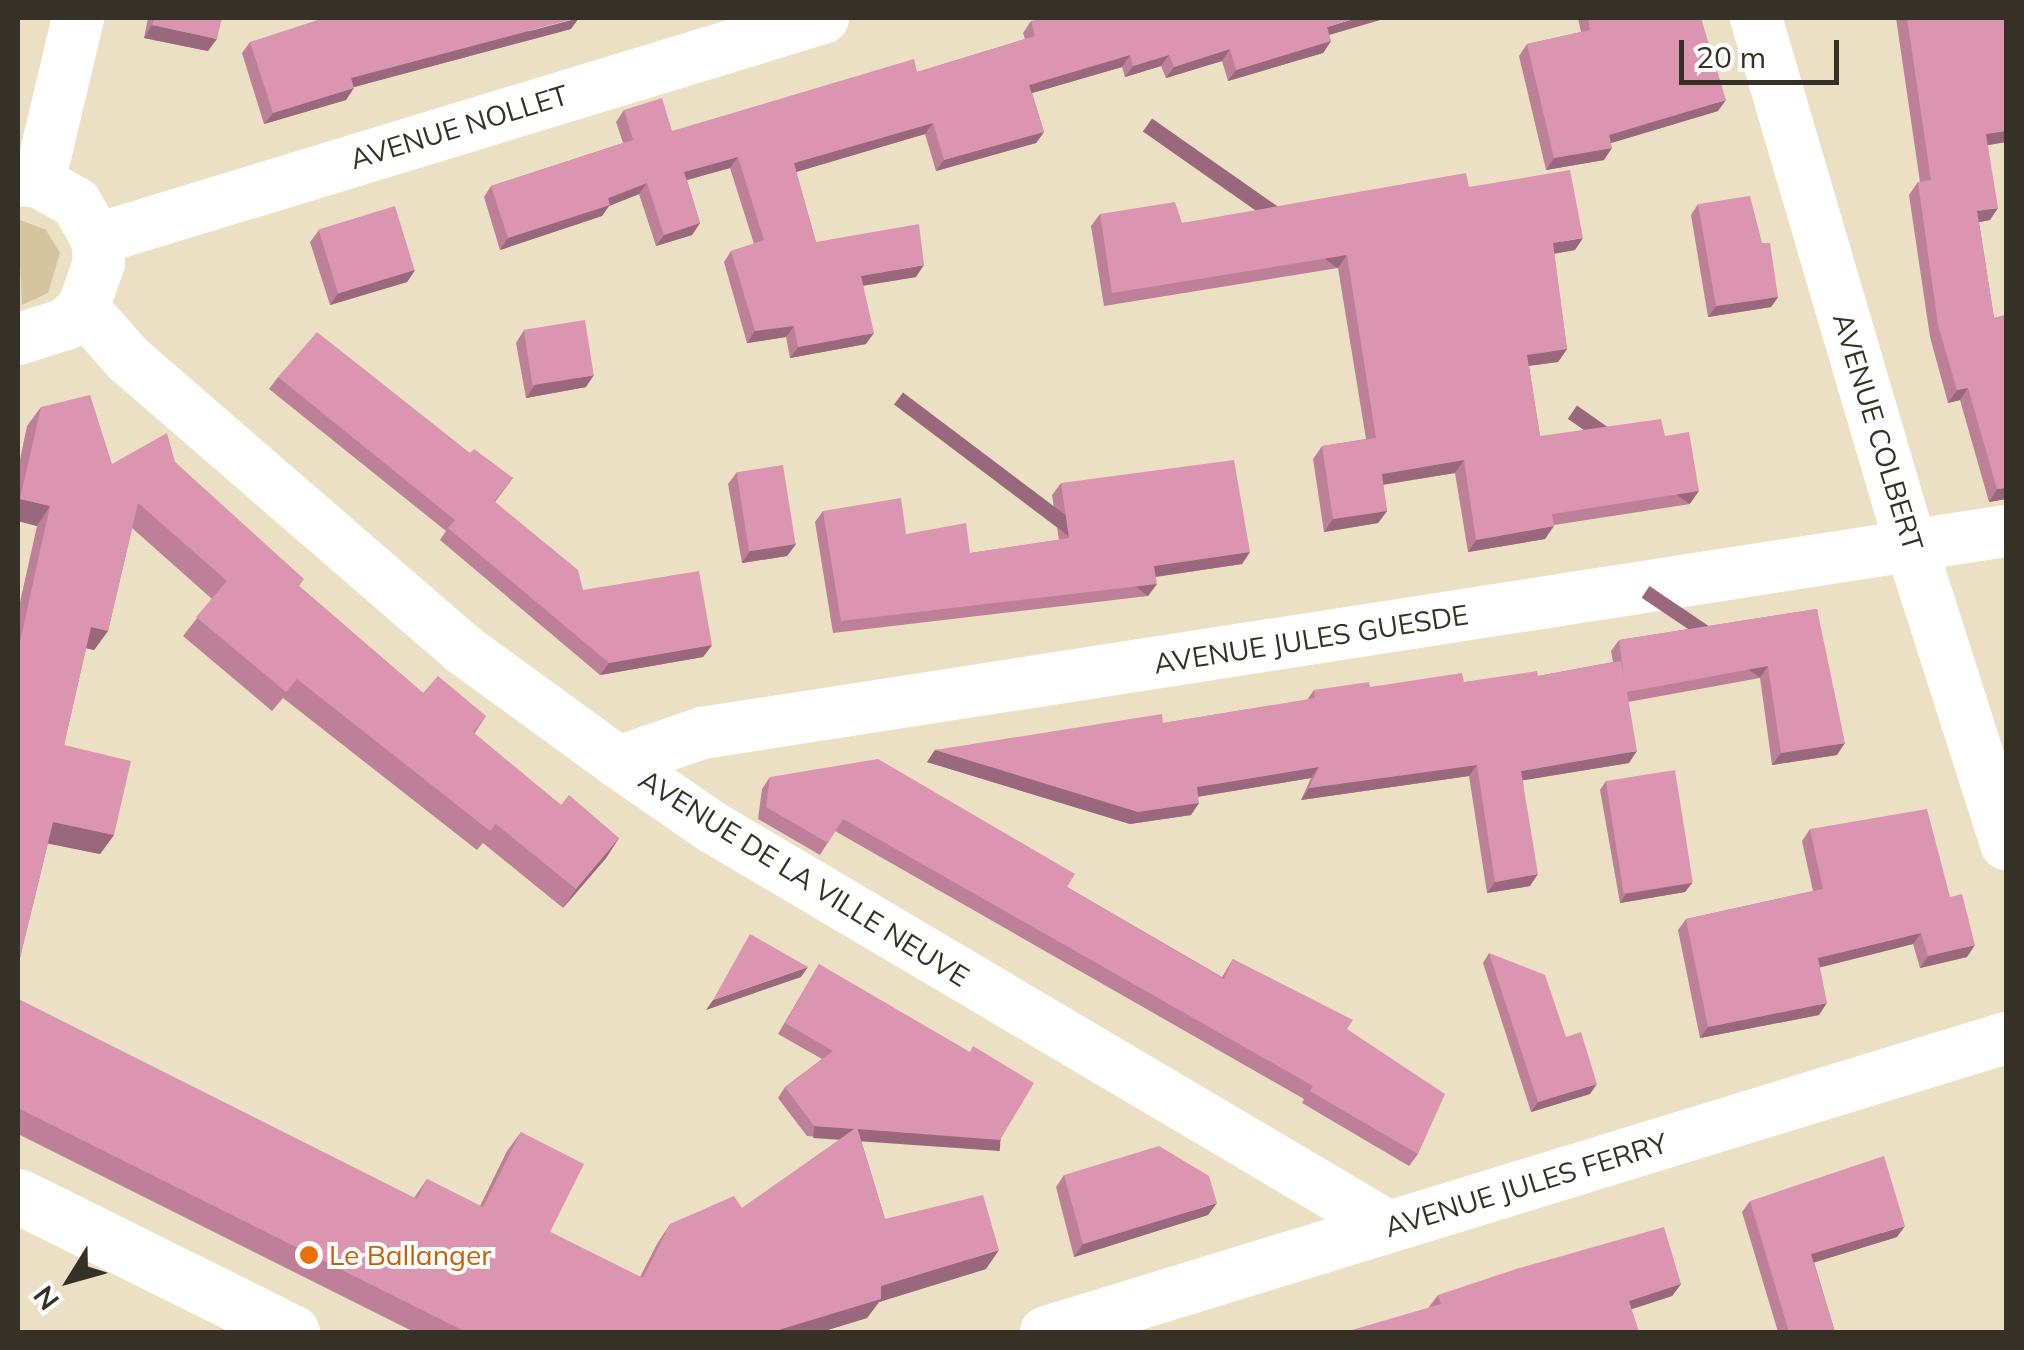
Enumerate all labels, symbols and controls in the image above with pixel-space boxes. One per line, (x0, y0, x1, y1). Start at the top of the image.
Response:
scale bar (1684, 20, 1844, 82)
text: 20 m (1696, 38, 1766, 76)
street label: AVENUE NOLLET (346, 78, 572, 176)
street label: AVENUE COLBERT (1826, 309, 1930, 555)
street label: AVENUE JULES GUESDE (1151, 598, 1471, 680)
street label: AVENUE DE LA VILLE NEUVE (633, 762, 975, 994)
street label: AVENUE JULES FERRY (1381, 1126, 1671, 1244)
north arrow (20, 1230, 120, 1330)
place label: Le Ballanger (329, 1238, 491, 1272)
marker: Le Ballanger (298, 1244, 320, 1266)
text: N (25, 1279, 66, 1317)

